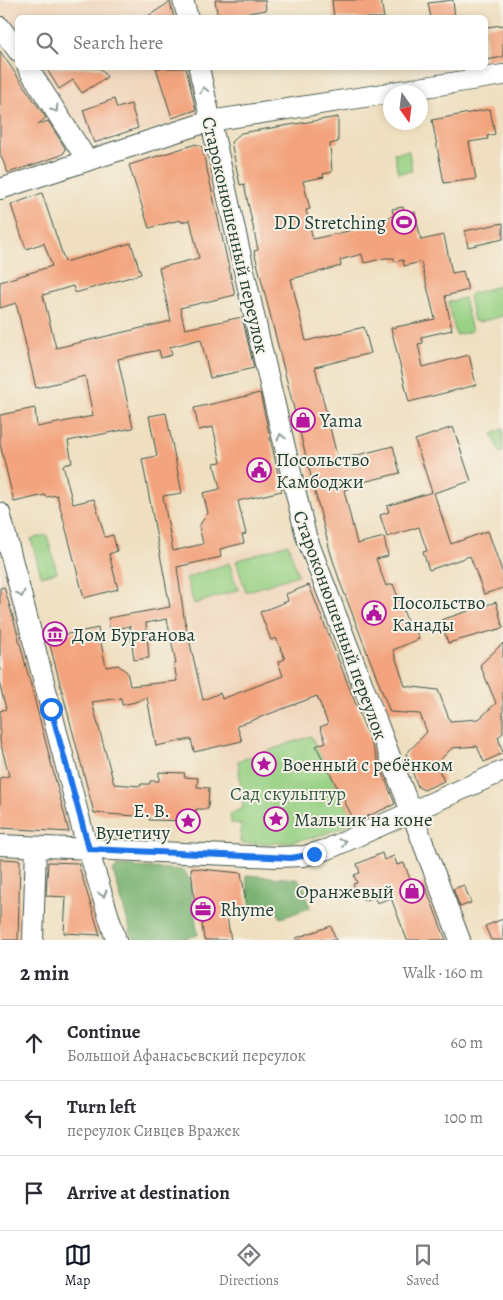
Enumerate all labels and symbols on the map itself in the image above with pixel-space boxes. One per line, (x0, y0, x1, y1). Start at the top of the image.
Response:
north arrow (383, 85, 428, 130)
one-way arrow (199, 86, 210, 95)
one-way arrow (48, 103, 58, 112)
street label: Староконюшенный переулок (195, 114, 275, 356)
sports icon: DD Stretching (391, 209, 417, 235)
place label: DD Stretching (274, 210, 386, 236)
shop icon: Yama (290, 407, 316, 433)
place label: Yama (319, 408, 363, 434)
one-way arrow (276, 432, 287, 441)
place label: Посольство Камбоджи (276, 447, 369, 495)
public building icon: Посольство Камбоджи (246, 457, 272, 483)
street label: Староконюшенный переулок (286, 507, 394, 744)
one-way arrow (15, 590, 26, 599)
place label: Посольство Канады (392, 590, 485, 638)
public building icon: Посольство Канады (361, 600, 387, 626)
museum icon: Дом Бурганова (42, 621, 68, 647)
place label: Дом Бурганова (72, 622, 196, 648)
route start (40, 698, 63, 721)
place icon: Военный с ребёнком (251, 751, 277, 777)
place label: Военный с ребёнком (282, 752, 453, 778)
park label: Сад скульптур (230, 781, 346, 807)
place label: Е. В. Вучетичу (95, 798, 170, 846)
place icon: Мальчик на коне (263, 806, 289, 832)
place label: Мальчик на коне (294, 807, 433, 833)
place icon: Е. В. Вучетичу (175, 808, 201, 834)
one-way arrow (338, 838, 347, 849)
route end (303, 843, 326, 866)
shop icon: Оранжевый (399, 878, 425, 904)
place label: Оранжевый (296, 879, 394, 905)
one-way arrow (97, 890, 107, 898)
office icon: Rhyme (190, 896, 216, 922)
place label: Rhyme (220, 897, 274, 923)

